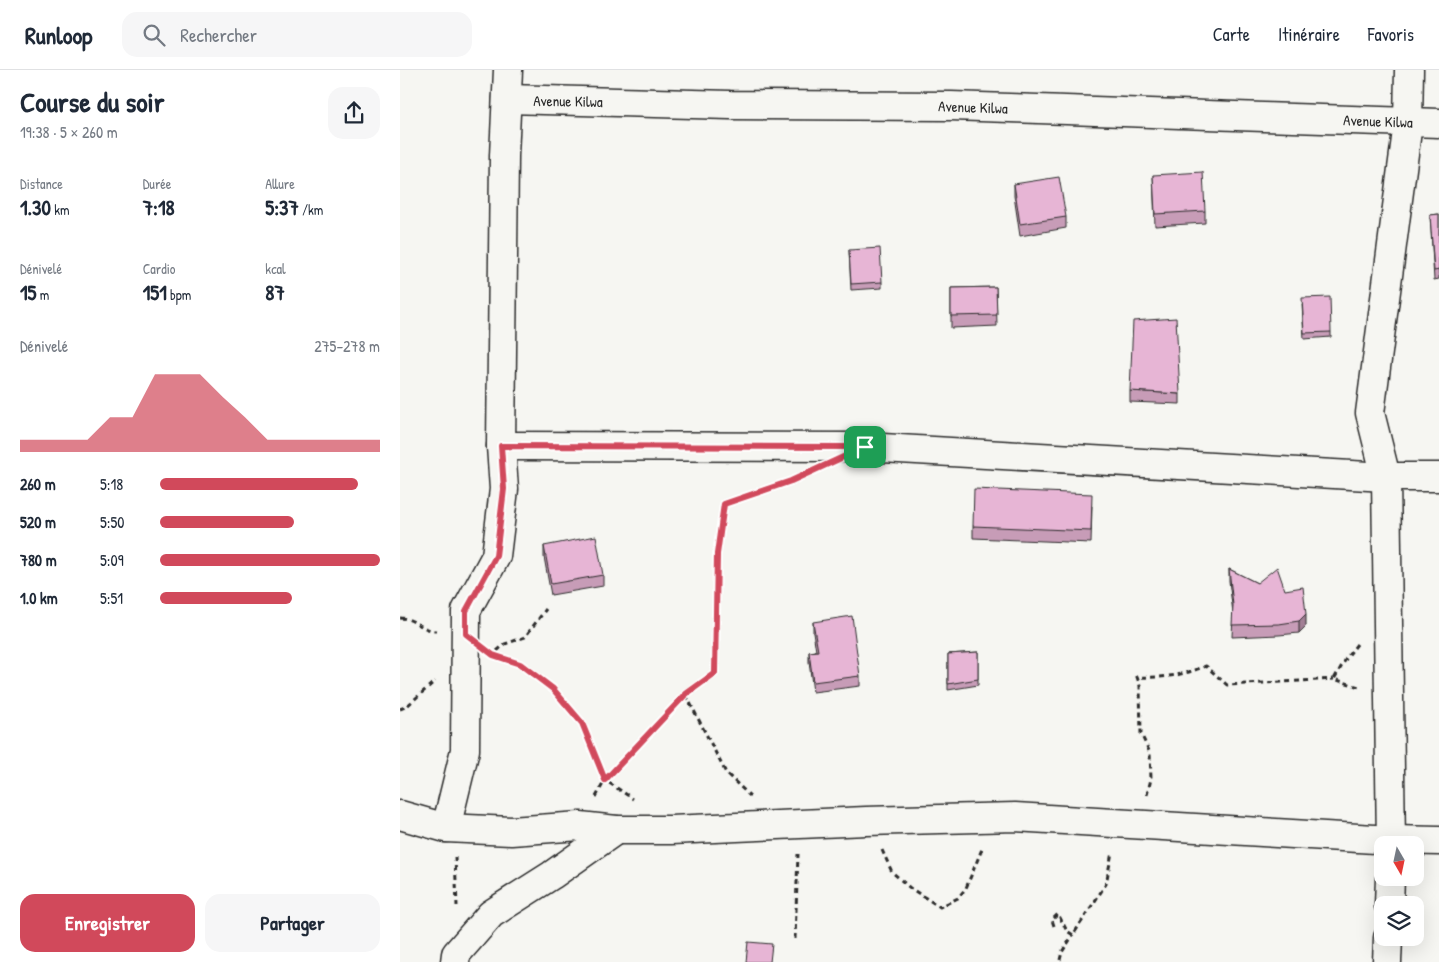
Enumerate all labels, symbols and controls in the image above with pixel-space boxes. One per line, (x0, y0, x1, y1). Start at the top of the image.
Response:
search box (122, 12, 472, 57)
text: Runloop (25, 19, 92, 51)
icon: search (140, 21, 168, 49)
text: Rechercher (180, 22, 257, 48)
text: Carte (1213, 22, 1250, 47)
text: Itinéraire (1278, 22, 1340, 47)
text: Favoris (1368, 22, 1414, 47)
text: Course du soir (20, 83, 165, 121)
button: share (328, 87, 380, 139)
street label: Avenue Kilwa (533, 90, 603, 112)
street label: Avenue Kilwa (938, 95, 1008, 119)
street label: Avenue Kilwa (1343, 109, 1413, 133)
text: 19:38 · 5 × 260 m (20, 121, 118, 143)
text: Distance (20, 174, 63, 193)
text: Durée (143, 174, 171, 193)
text: Allure (265, 174, 295, 193)
text: 1.30 (20, 193, 51, 222)
text: 7:18 (143, 193, 175, 222)
text: 5:37 (265, 193, 299, 222)
text: km (51, 200, 70, 219)
text: /km (299, 200, 323, 219)
text: Dénivelé (20, 259, 62, 278)
text: Cardio (143, 259, 175, 278)
text: kcal (265, 259, 286, 278)
text: 15 (20, 278, 37, 307)
text: 151 (143, 278, 167, 307)
text: 87 (265, 278, 285, 307)
text: m (37, 285, 49, 304)
text: bpm (167, 285, 191, 304)
text: Dénivelé (20, 335, 68, 357)
text: 275–278 m (314, 335, 380, 357)
pin (844, 426, 886, 468)
icon: arrive (851, 433, 879, 461)
text: 260 m (20, 473, 56, 495)
text: 5:18 (100, 473, 123, 495)
text: 520 m (20, 511, 56, 533)
text: 5:50 (100, 511, 124, 533)
text: 780 m (20, 549, 57, 571)
text: 5:09 (100, 549, 124, 571)
text: 1.0 km (20, 587, 58, 609)
text: 5:51 (100, 587, 123, 609)
north arrow (1374, 836, 1424, 886)
map controls (1374, 836, 1424, 946)
button: Enregistrer (20, 894, 195, 952)
button: Partager (205, 894, 380, 952)
button: layers (1374, 896, 1424, 946)

